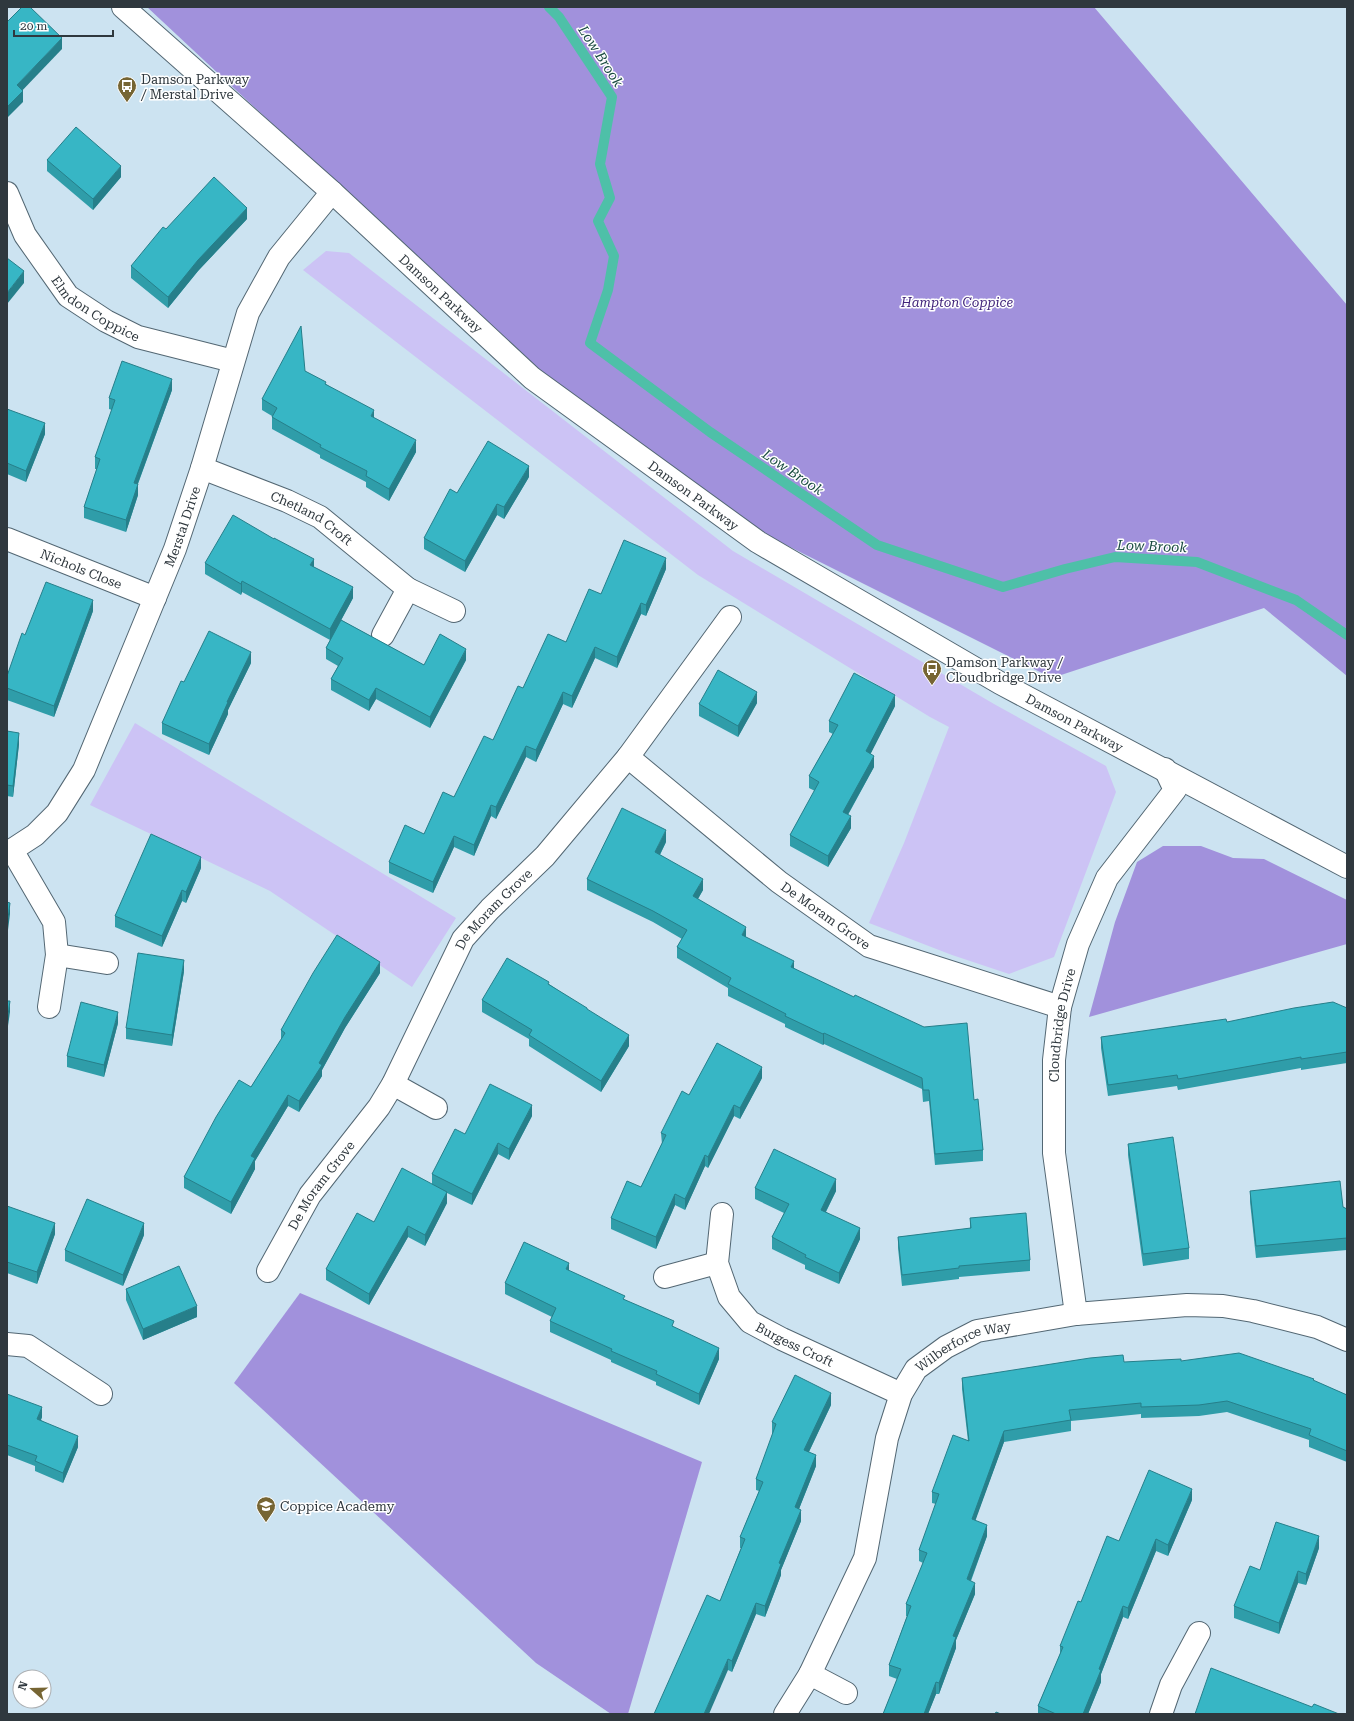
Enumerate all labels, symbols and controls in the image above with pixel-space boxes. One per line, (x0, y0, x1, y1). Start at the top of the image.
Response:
scale bar (14, 12, 113, 38)
text: 20 m (20, 19, 47, 33)
water label: Low Brook (575, 21, 627, 90)
place label: Damson Parkway / Merstal Drive (140, 72, 250, 102)
bus stop icon: Damson Parkway / Merstal Drive (116, 75, 138, 103)
street label: Damson Parkway (396, 251, 486, 336)
street label: Elmdon Coppice (48, 273, 142, 345)
park label: Hampton Coppice (900, 295, 1013, 310)
water label: Low Brook (759, 445, 827, 498)
street label: Damson Parkway (645, 458, 742, 534)
street label: Merstal Drive (161, 485, 203, 569)
street label: Chetland Croft (268, 488, 355, 549)
water label: Low Brook (1116, 537, 1188, 555)
street label: Nichols Close (38, 546, 124, 592)
place label: Damson Parkway / Cloudbridge Drive (946, 655, 1063, 685)
bus stop icon: Damson Parkway / Cloudbridge Drive (921, 658, 943, 686)
street label: Damson Parkway (1023, 691, 1126, 755)
street label: De Moram Grove (452, 866, 535, 952)
street label: De Moram Grove (778, 879, 873, 952)
street label: Cloudbridge Drive (1047, 967, 1079, 1082)
street label: De Moram Grove (285, 1138, 358, 1233)
street label: Wilberforce Way (913, 1318, 1012, 1375)
street label: Burgess Croft (753, 1320, 836, 1370)
school or university icon: Coppice Academy (255, 1495, 277, 1523)
place label: Coppice Academy (280, 1499, 395, 1514)
north arrow (12, 1669, 52, 1709)
text: N (16, 1679, 31, 1692)

